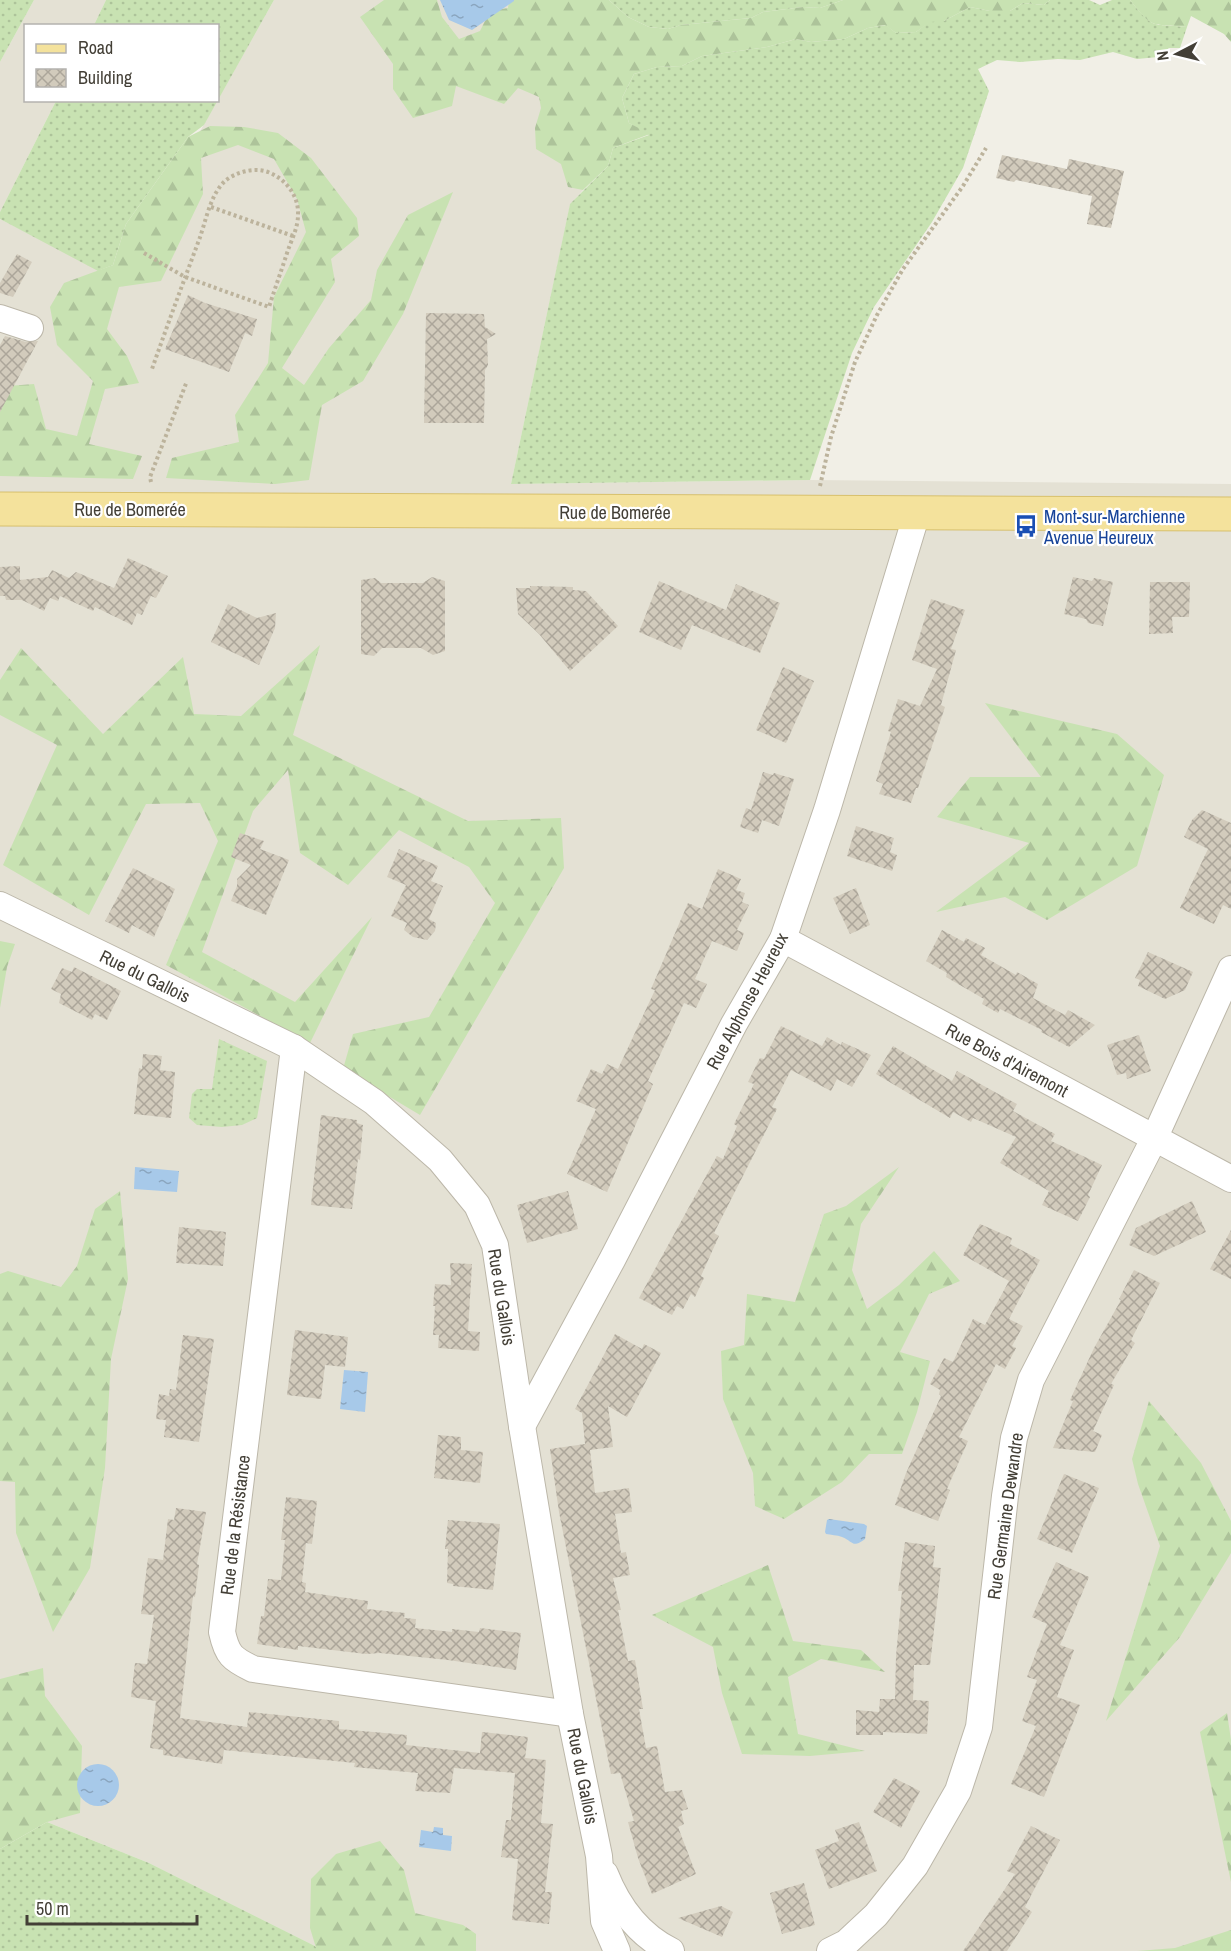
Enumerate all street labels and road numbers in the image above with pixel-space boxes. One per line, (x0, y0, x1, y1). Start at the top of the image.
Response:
street label: Rue de Bomerée (74, 497, 186, 522)
street label: Rue de Bomerée (559, 500, 671, 525)
street label: Rue Alphonse Heureux (700, 928, 794, 1074)
street label: Rue du Gallois (96, 943, 194, 1009)
street label: Rue Bois d'Airemont (941, 1017, 1073, 1103)
street label: Rue du Gallois (482, 1247, 522, 1347)
street label: Rue Germaine Dewandre (981, 1431, 1029, 1601)
street label: Rue de la Résistance (214, 1453, 256, 1597)
street label: Rue du Gallois (561, 1726, 605, 1826)

